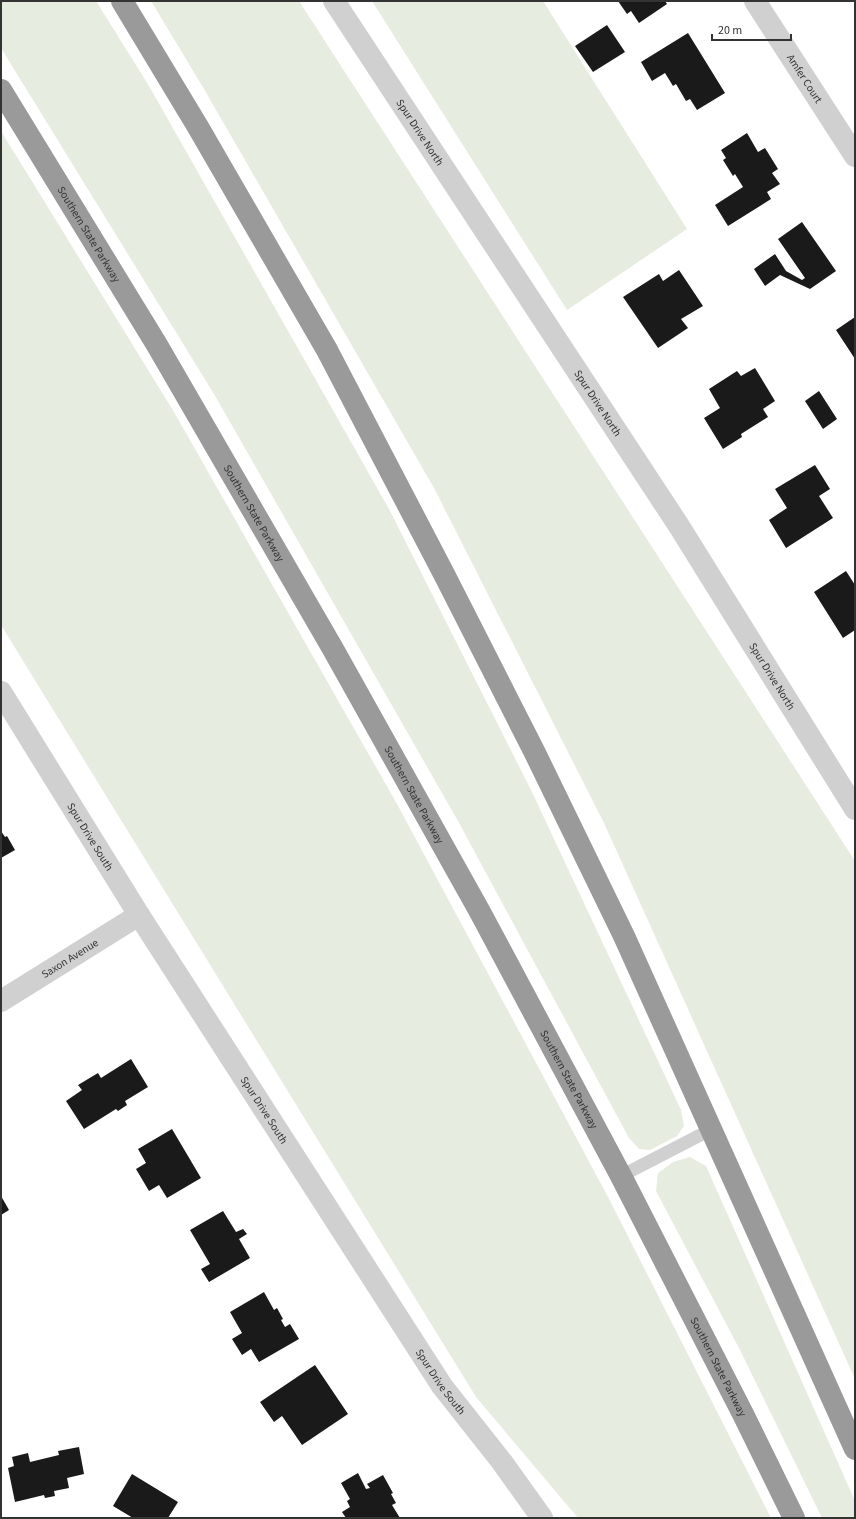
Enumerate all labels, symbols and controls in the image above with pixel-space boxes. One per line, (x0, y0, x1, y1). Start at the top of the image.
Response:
scale bar (712, 16, 791, 42)
text: 20 m (718, 22, 742, 39)
street label: Amfer Court (783, 51, 826, 106)
street label: Spur Drive North (392, 96, 447, 169)
street label: Southern State Parkway (54, 184, 124, 285)
street label: Spur Drive North (570, 367, 625, 439)
street label: Southern State Parkway (220, 462, 288, 565)
street label: Spur Drive North (745, 640, 799, 713)
street label: Southern State Parkway (381, 743, 447, 846)
street label: Spur Drive South (63, 800, 117, 874)
street label: Saxon Avenue (39, 935, 102, 982)
street label: Southern State Parkway (536, 1027, 601, 1131)
street label: Spur Drive South (237, 1073, 291, 1147)
street label: Southern State Parkway (687, 1315, 750, 1419)
street label: Spur Drive South (412, 1346, 469, 1418)

